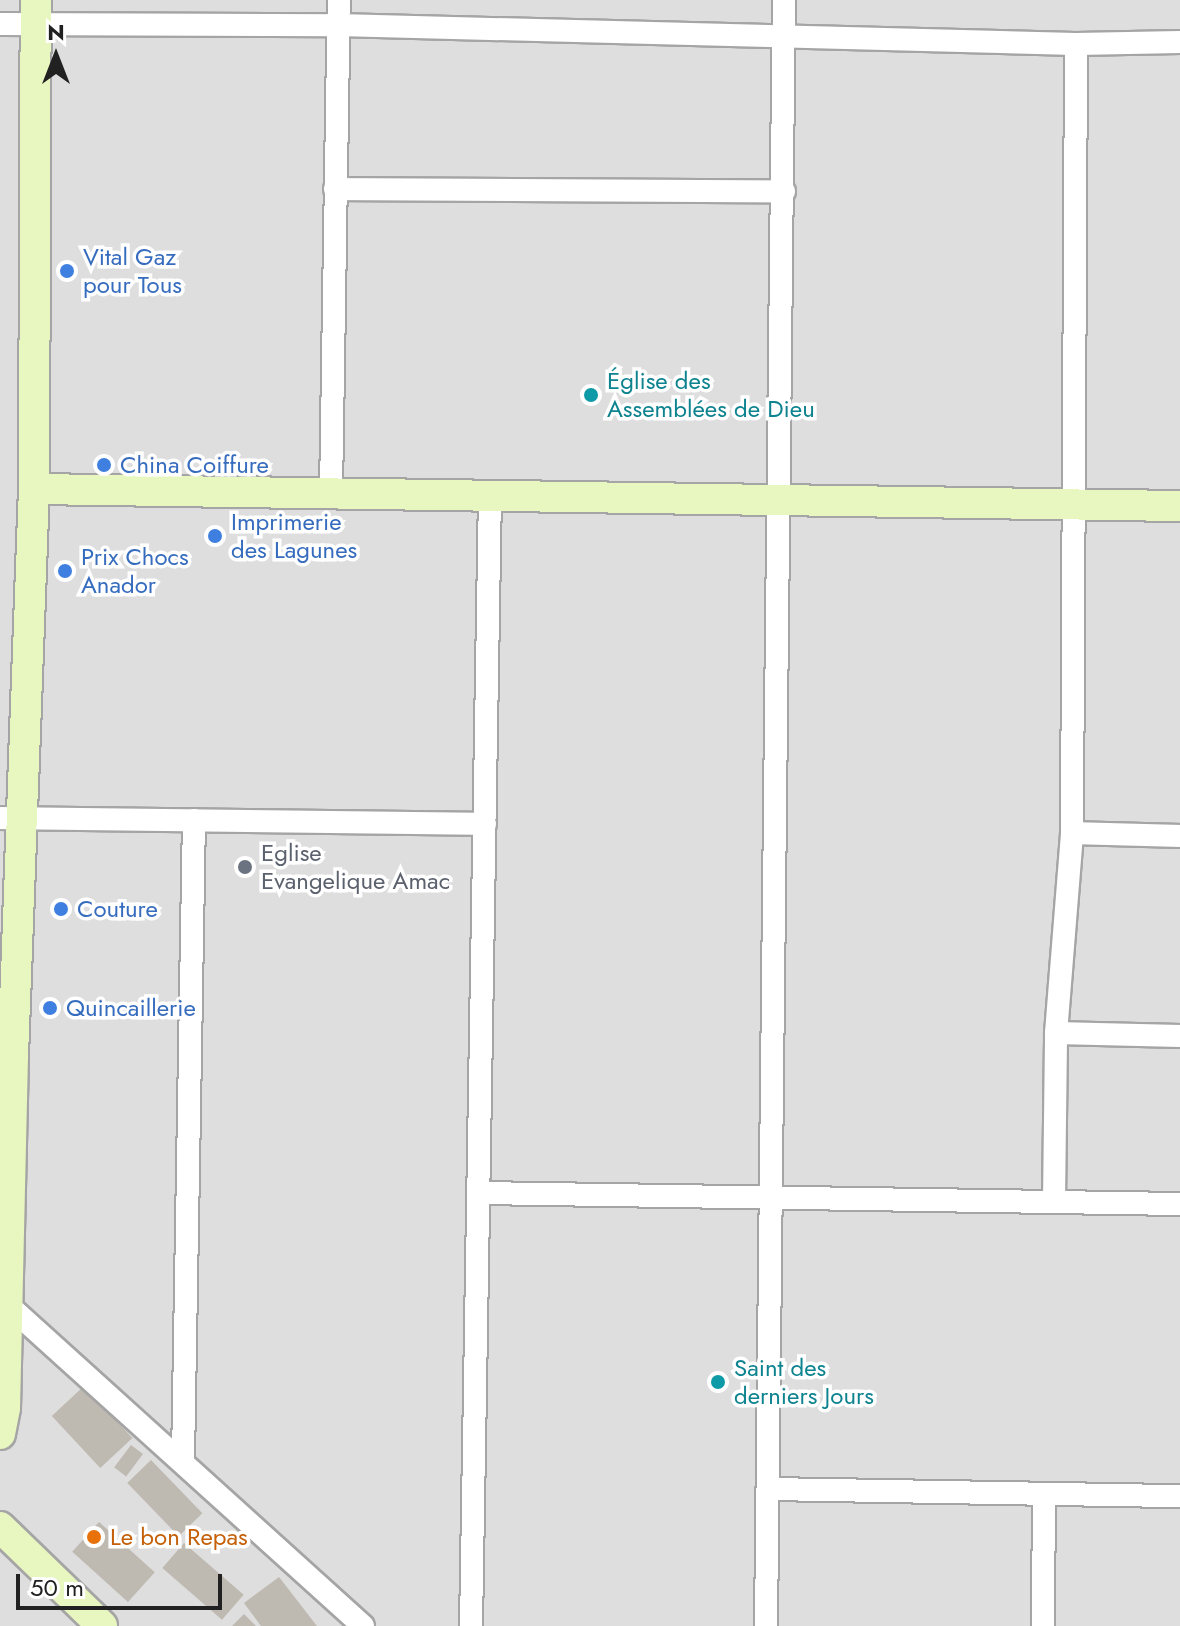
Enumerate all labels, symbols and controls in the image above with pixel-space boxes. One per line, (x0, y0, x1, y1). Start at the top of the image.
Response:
north arrow (16, 16, 96, 96)
text: N (47, 16, 65, 48)
place label: Vital Gaz pour Tous (83, 243, 182, 299)
marker: Vital Gaz pour Tous (58, 262, 76, 280)
place label: Église des Assemblées de Dieu (607, 367, 815, 423)
marker: Église des Assemblées de Dieu (582, 386, 600, 404)
place label: China Coiffure (120, 451, 269, 479)
marker: China Coiffure (95, 456, 113, 474)
place label: Imprimerie des Lagunes (231, 508, 357, 564)
marker: Imprimerie des Lagunes (206, 527, 224, 545)
place label: Prix Chocs Anador (81, 543, 189, 599)
marker: Prix Chocs Anador (56, 562, 74, 580)
place label: Eglise Evangelique Amac (261, 839, 450, 895)
marker: Eglise Evangelique Amac (236, 858, 254, 876)
place label: Couture (77, 895, 158, 923)
marker: Couture (52, 900, 70, 918)
place label: Quincaillerie (66, 994, 196, 1022)
marker: Quincaillerie (41, 999, 59, 1017)
place label: Saint des derniers Jours (734, 1354, 874, 1410)
marker: Saint des derniers Jours (709, 1373, 727, 1391)
place label: Le bon Repas (110, 1523, 248, 1551)
marker: Le bon Repas (85, 1528, 103, 1546)
scale bar (20, 1558, 226, 1608)
text: 50 m (30, 1570, 84, 1605)

